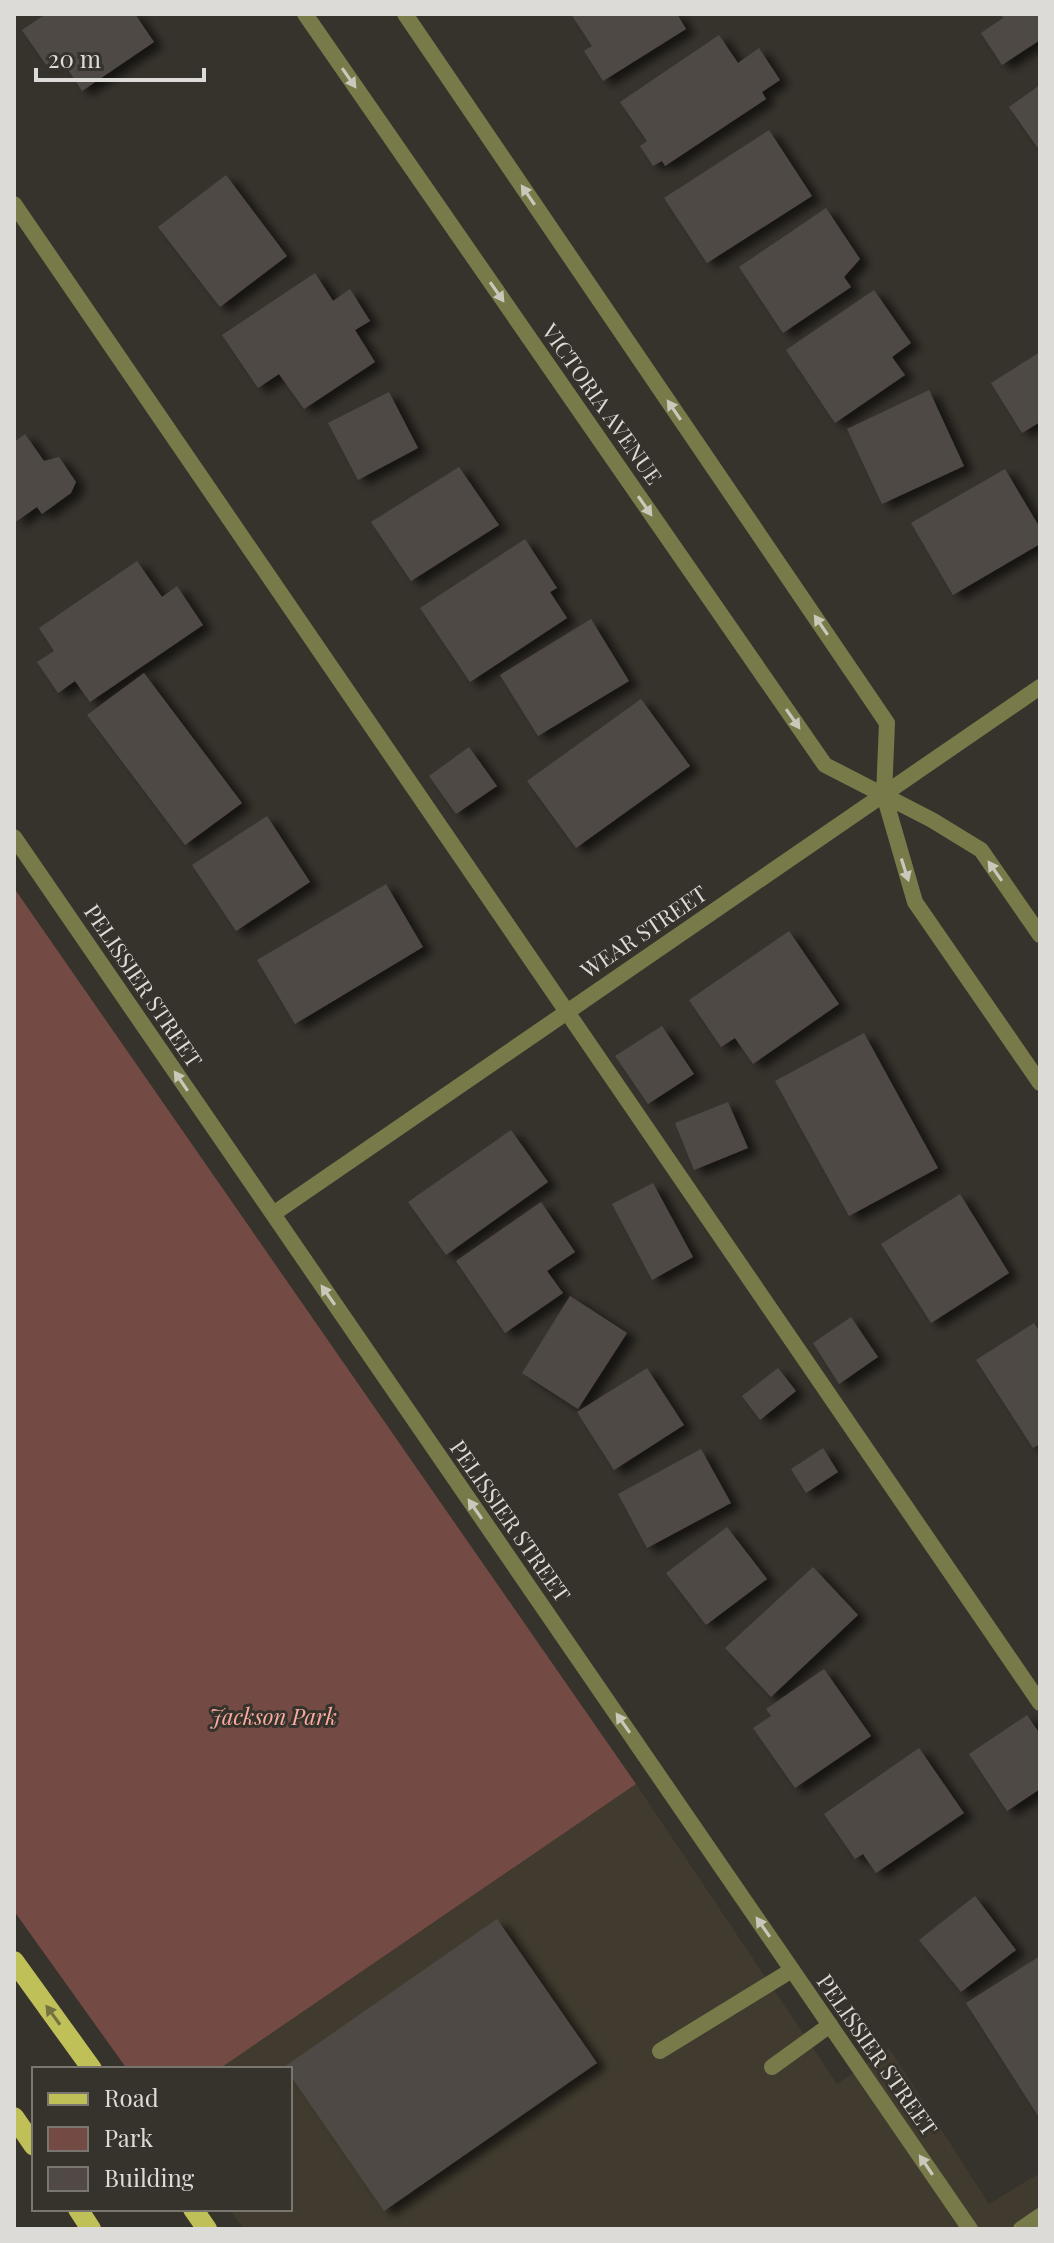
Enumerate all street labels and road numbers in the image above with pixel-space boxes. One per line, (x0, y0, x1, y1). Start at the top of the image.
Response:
street label: VICTORIA AVENUE (535, 316, 670, 490)
street label: WEAR STREET (574, 878, 713, 985)
street label: PELISSIER STREET (78, 898, 210, 1073)
street label: PELISSIER STREET (444, 1434, 578, 1608)
street label: PELISSIER STREET (811, 1968, 945, 2142)

